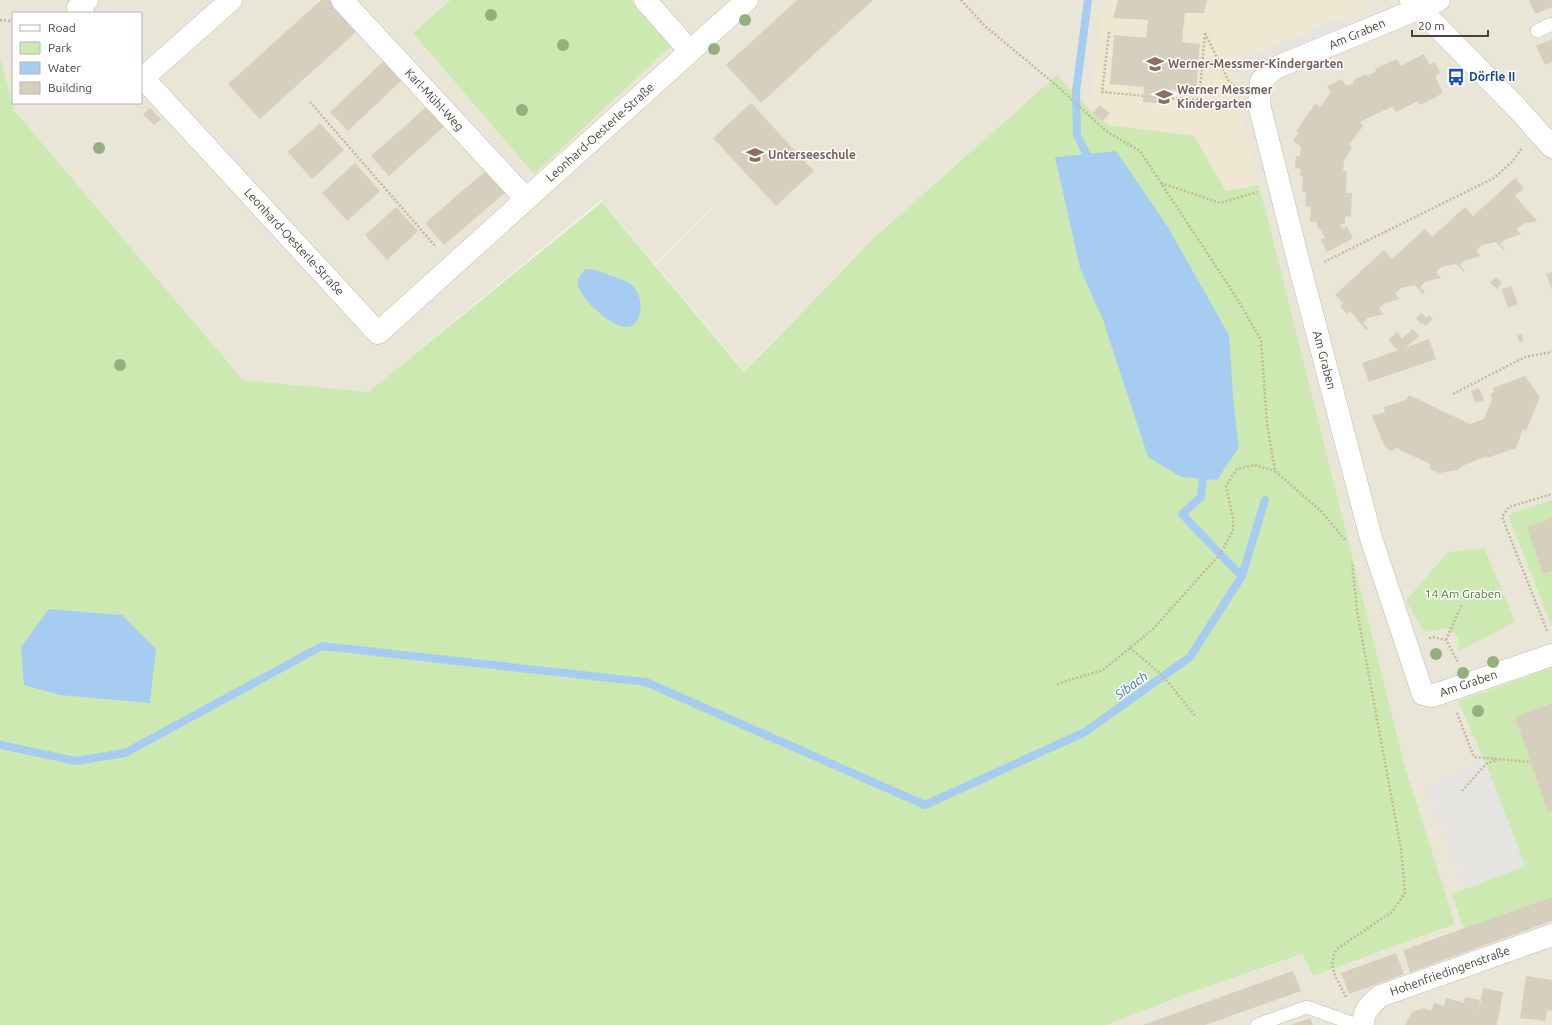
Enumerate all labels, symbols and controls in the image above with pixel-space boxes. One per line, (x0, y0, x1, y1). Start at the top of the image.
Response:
legend (12, 12, 142, 104)
scale bar (1412, 12, 1488, 38)
street label: Am Graben (1327, 16, 1387, 51)
text: 20 m (1418, 19, 1445, 32)
text: Road (48, 21, 76, 34)
text: Park (48, 41, 72, 54)
school or university icon: Werner-Messmer-Kindergarten (1145, 54, 1165, 74)
place label: Werner-Messmer-Kindergarten (1168, 57, 1343, 70)
text: Water (48, 61, 81, 74)
street label: Karl-Mühl-Weg (403, 66, 467, 133)
bus stop icon: Dörfle II (1446, 67, 1466, 87)
place label: Dörfle II (1469, 70, 1515, 83)
street label: Leonhard-Oesterle-Straße (543, 80, 656, 184)
text: Building (48, 81, 92, 94)
place label: Werner Messmer Kindergarten (1177, 83, 1273, 110)
school or university icon: Werner Messmer Kindergarten (1154, 87, 1174, 107)
school or university icon: Unterseeschule (745, 145, 765, 165)
place label: Unterseeschule (768, 148, 856, 161)
street label: Leonhard-Oesterle-Straße (242, 186, 347, 298)
street label: Am Graben (1311, 329, 1339, 391)
park label: 14 Am Graben (1425, 587, 1501, 600)
street label: Am Graben (1438, 667, 1499, 699)
water label: Sibach (1111, 668, 1150, 702)
street label: Hohenfriedingenstraße (1388, 944, 1511, 998)

